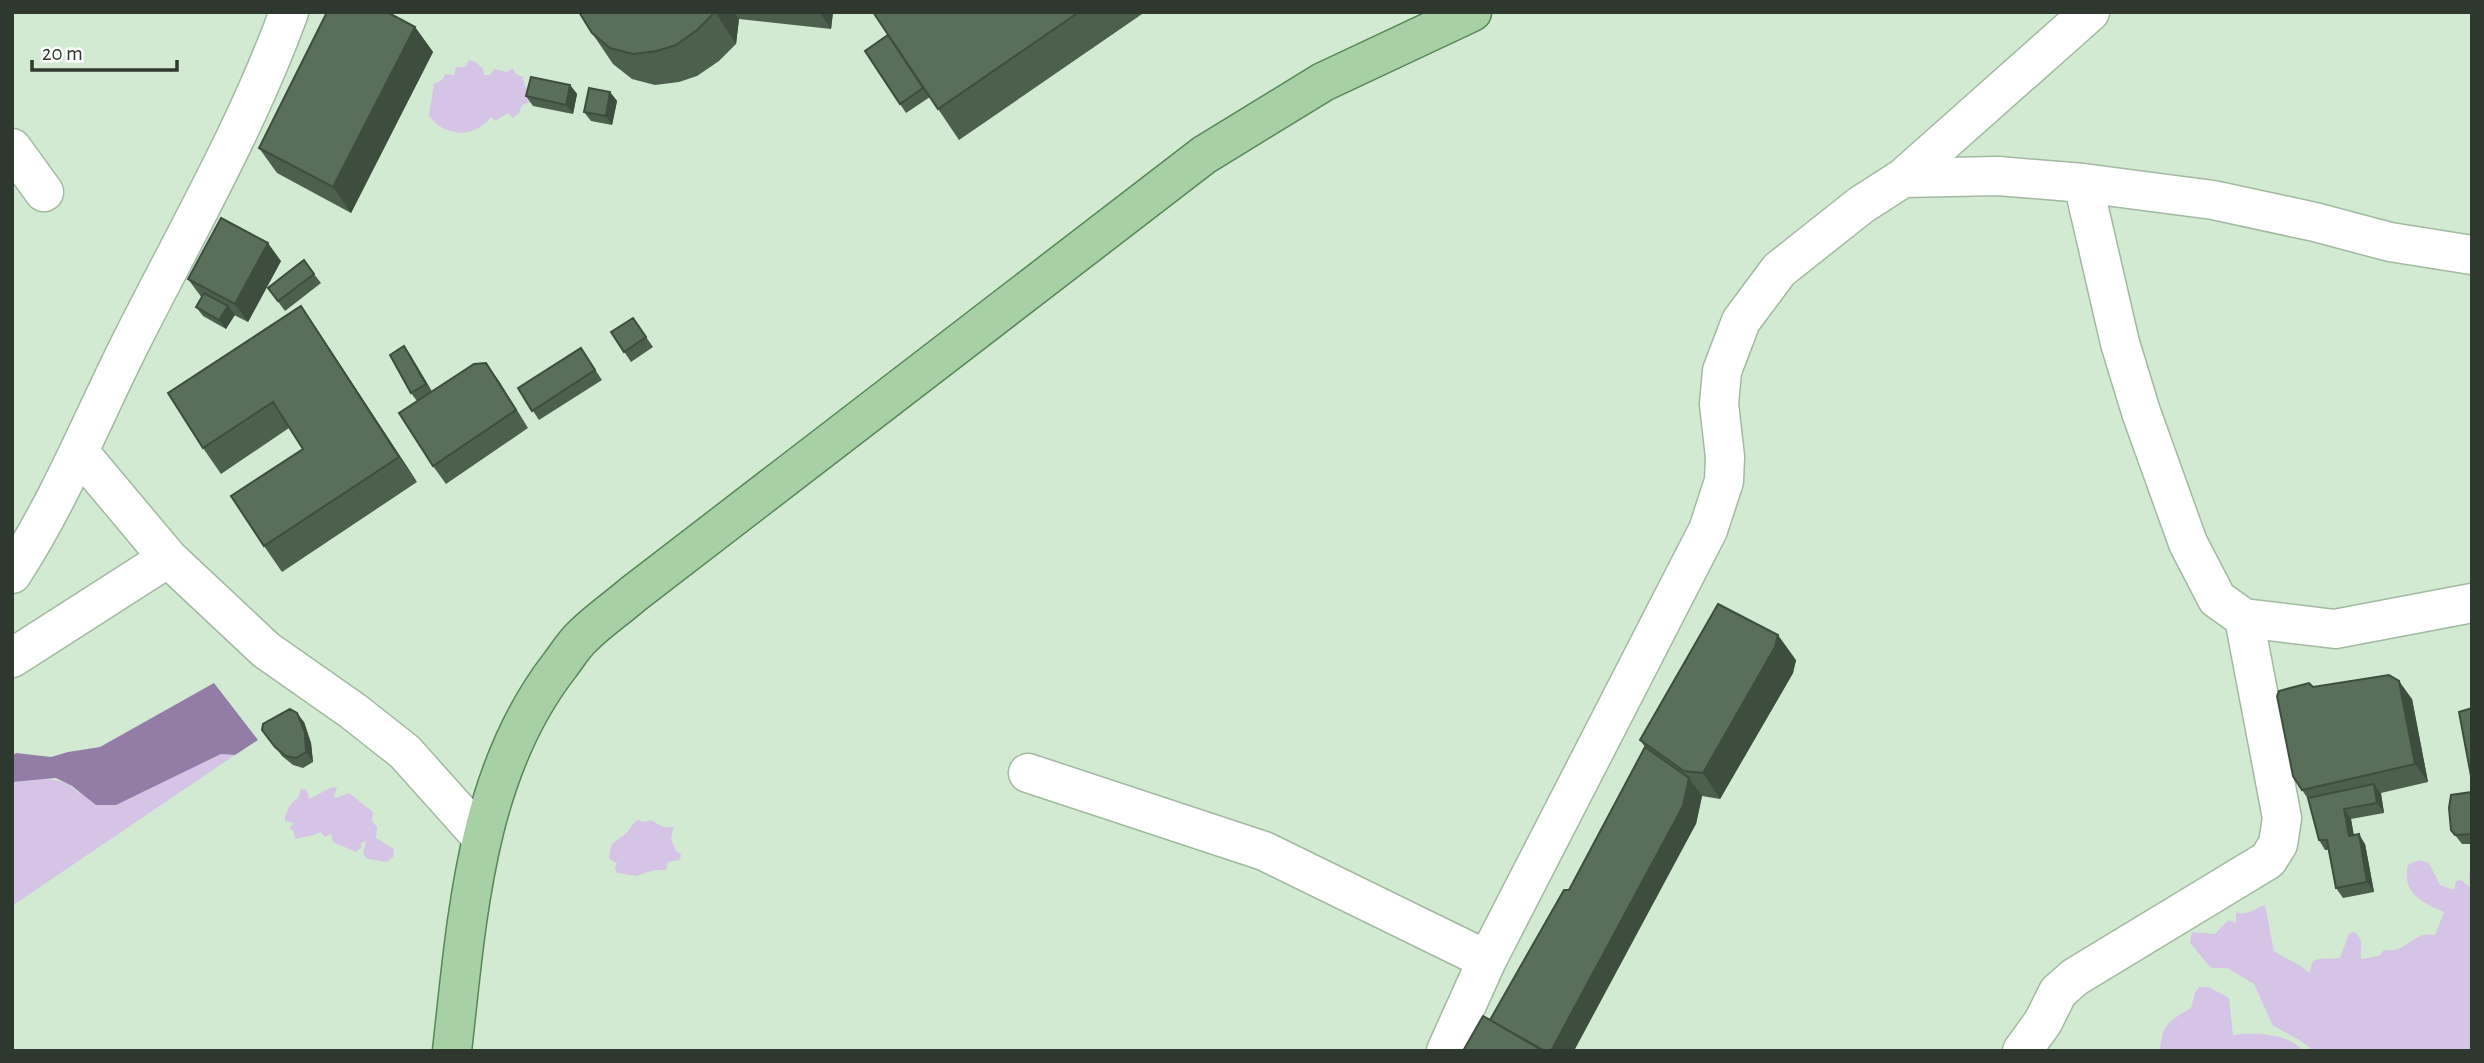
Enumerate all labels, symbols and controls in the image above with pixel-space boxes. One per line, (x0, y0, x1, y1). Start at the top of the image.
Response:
scale bar (32, 28, 177, 72)
text: 20 m (42, 43, 83, 64)

